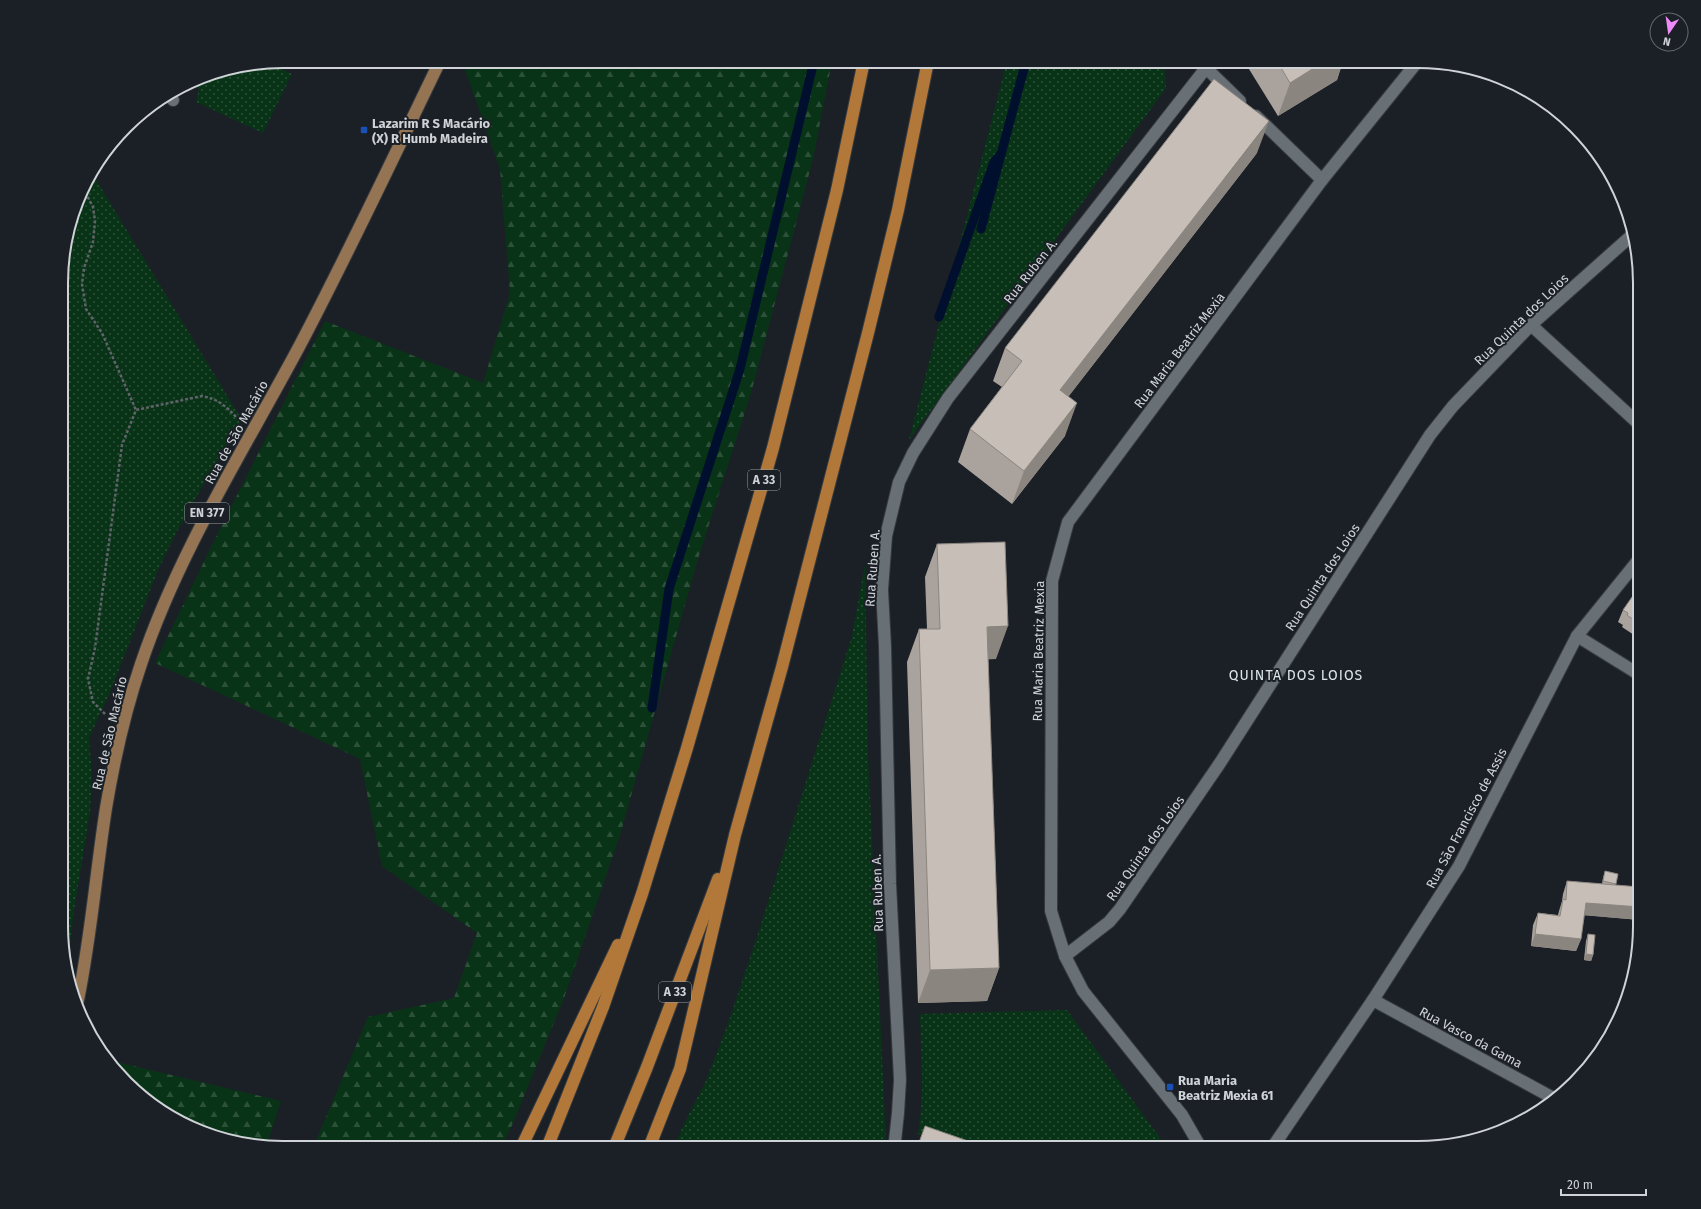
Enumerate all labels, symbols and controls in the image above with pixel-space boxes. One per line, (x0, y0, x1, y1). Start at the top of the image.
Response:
north arrow (1649, 12, 1689, 52)
text: N (1662, 34, 1672, 48)
place label: Lazarim R S Macário (X) R Humb Madeira (372, 116, 491, 146)
marker: Lazarim R S Macário (X) R Humb Madeira (359, 125, 369, 135)
street label: Rua Ruben A. (1001, 236, 1060, 307)
street label: Rua Quinta dos Loios (1471, 271, 1571, 368)
street label: Rua Maria Beatriz Mexia (1131, 290, 1228, 411)
street label: Rua de São Macário (202, 378, 271, 487)
road number: A 33 (748, 470, 780, 490)
road number: EN 377 (185, 503, 229, 523)
street label: Rua Quinta dos Loios (1282, 521, 1363, 634)
street label: Rua Ruben A. (862, 529, 883, 607)
street label: Rua Maria Beatriz Mexia (1030, 580, 1047, 722)
district label: QUINTA DOS LOIOS (1229, 667, 1363, 684)
street label: Rua de São Macário (89, 675, 130, 791)
street label: Rua São Francisco de Assis (1423, 745, 1510, 891)
street label: Rua Quinta dos Loios (1103, 793, 1187, 904)
street label: Rua Ruben A. (869, 854, 886, 932)
road number: A 33 (659, 982, 691, 1002)
street label: Rua Vasco da Gama (1417, 1004, 1525, 1071)
place label: Rua Maria Beatriz Mexia 61 (1178, 1073, 1274, 1103)
marker: Rua Maria Beatriz Mexia 61 (1165, 1082, 1175, 1092)
scale bar (1561, 1171, 1646, 1197)
text: 20 m (1567, 1178, 1593, 1192)

